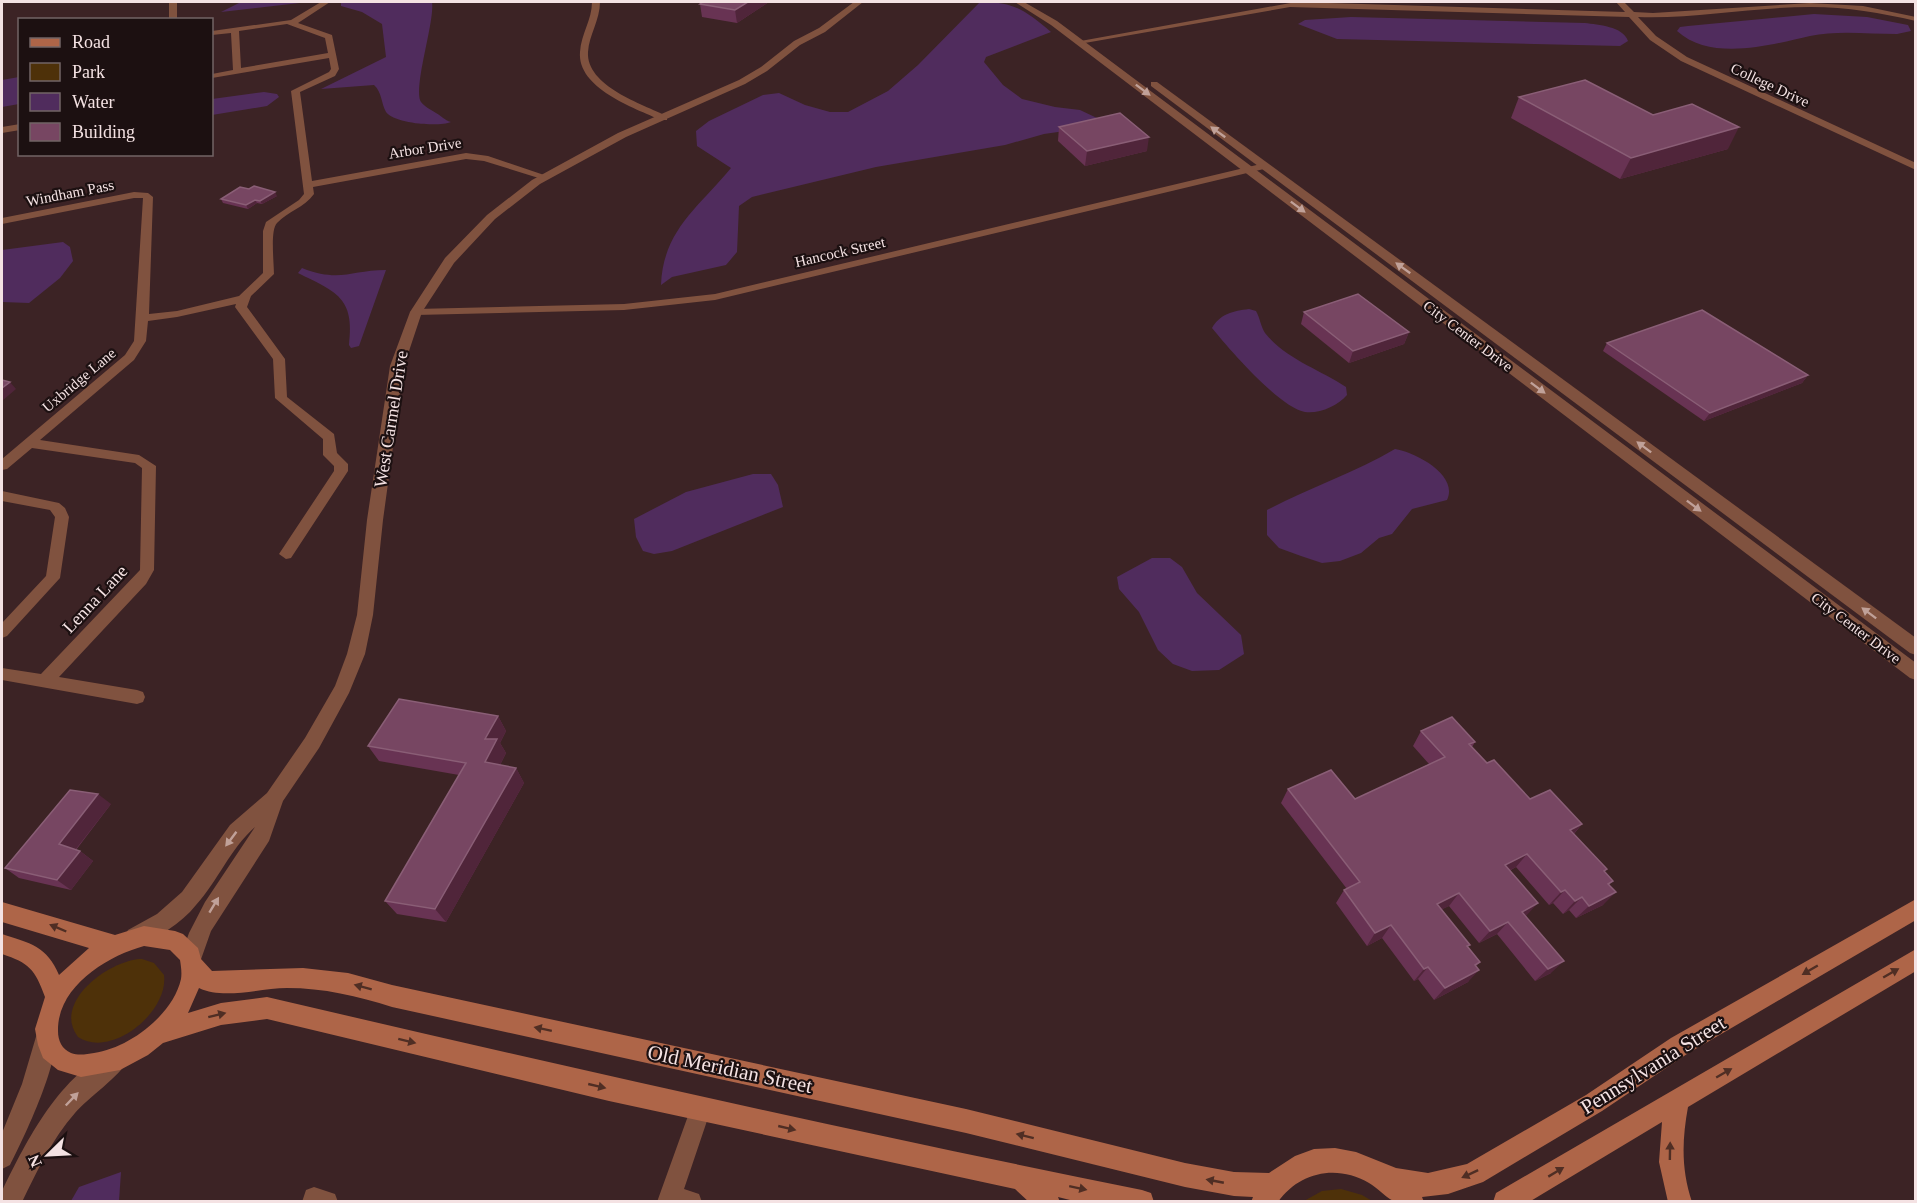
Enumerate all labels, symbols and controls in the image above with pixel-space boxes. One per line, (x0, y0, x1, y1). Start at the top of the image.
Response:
legend (18, 18, 213, 156)
text: Road (72, 32, 110, 52)
street label: College Drive (1728, 60, 1812, 110)
text: Park (72, 62, 105, 82)
one-way arrow (1134, 84, 1150, 96)
text: Water (72, 92, 115, 112)
text: Building (72, 122, 135, 142)
one-way arrow (1210, 126, 1225, 138)
street label: Arbor Drive (387, 134, 463, 162)
street label: Windham Pass (25, 177, 115, 209)
one-way arrow (1291, 201, 1306, 213)
street label: Hancock Street (793, 234, 887, 270)
one-way arrow (1395, 263, 1410, 275)
street label: City Center Drive (1420, 297, 1516, 375)
street label: Uxbridge Lane (39, 345, 119, 415)
street label: West Carmel Drive (370, 349, 412, 489)
one-way arrow (1530, 382, 1546, 394)
one-way arrow (1637, 441, 1653, 453)
one-way arrow (1686, 499, 1701, 511)
street label: Lenna Lane (59, 561, 131, 637)
street label: City Center Drive (1808, 589, 1904, 667)
one-way arrow (1861, 607, 1876, 619)
one-way arrow (226, 831, 238, 846)
one-way arrow (209, 897, 220, 913)
one-way arrow (49, 923, 67, 932)
one-way arrow (1802, 964, 1818, 975)
one-way arrow (1883, 968, 1899, 979)
one-way arrow (354, 982, 372, 991)
one-way arrow (208, 1010, 226, 1020)
street label: Pennsylvania Street (1576, 1011, 1730, 1119)
one-way arrow (534, 1023, 553, 1033)
one-way arrow (398, 1037, 417, 1046)
street label: Old Meridian Street (645, 1040, 815, 1098)
one-way arrow (1715, 1068, 1732, 1078)
one-way arrow (588, 1082, 606, 1092)
one-way arrow (65, 1091, 79, 1106)
one-way arrow (778, 1124, 797, 1133)
north arrow (18, 1125, 78, 1185)
one-way arrow (1016, 1131, 1035, 1141)
one-way arrow (1665, 1141, 1674, 1160)
text: N (24, 1152, 45, 1170)
one-way arrow (1548, 1167, 1565, 1177)
one-way arrow (1462, 1169, 1479, 1178)
one-way arrow (1205, 1176, 1224, 1185)
one-way arrow (1068, 1184, 1087, 1193)

